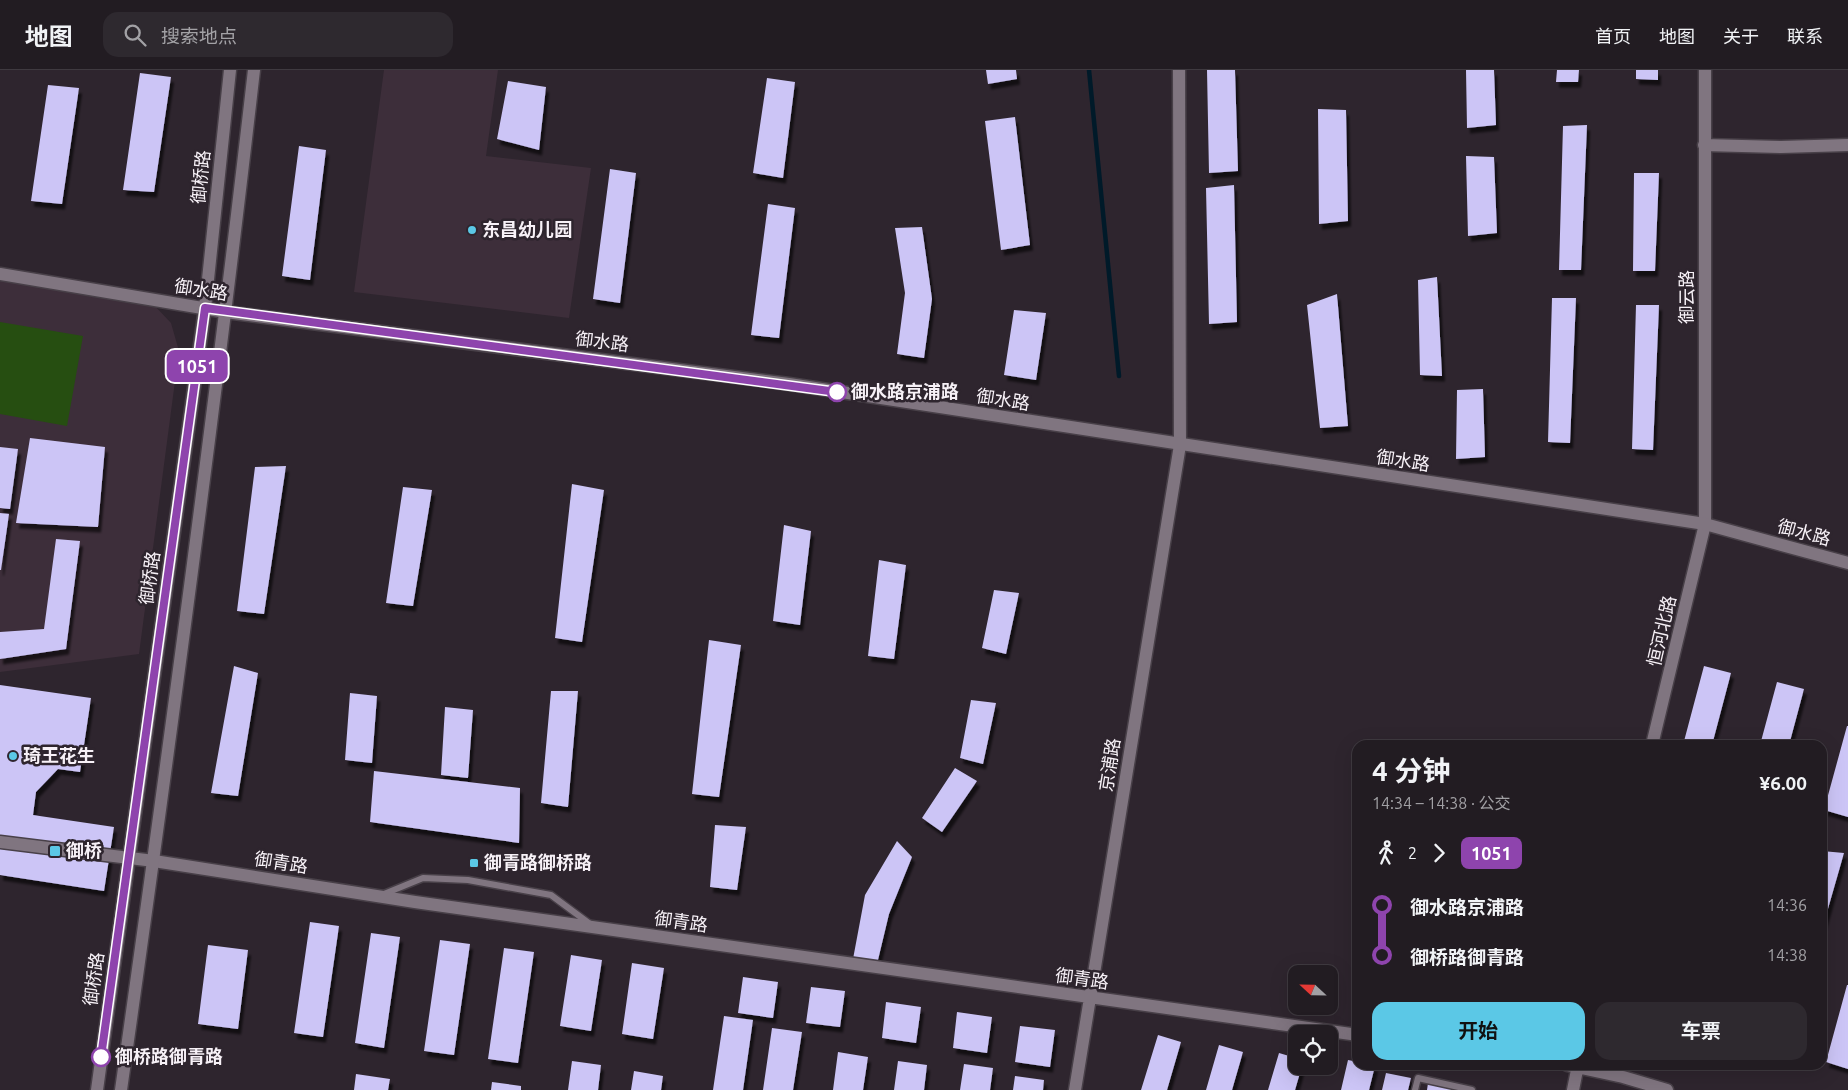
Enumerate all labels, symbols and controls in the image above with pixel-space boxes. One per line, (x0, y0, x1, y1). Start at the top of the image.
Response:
search box (103, 12, 453, 57)
icon: search (121, 21, 149, 49)
text: 地图 (25, 23, 73, 50)
text: 搜索地点 (161, 25, 237, 47)
text: 首页 (1595, 26, 1631, 46)
text: 地图 (1659, 26, 1695, 46)
text: 关于 (1723, 26, 1759, 46)
text: 联系 (1787, 26, 1823, 46)
street label: 御桥路 (187, 149, 213, 205)
place label: 东昌幼儿园 (482, 219, 572, 239)
marker: 东昌幼儿园 (466, 224, 478, 236)
street label: 御云路 (1676, 270, 1696, 324)
street label: 御水路 (173, 275, 229, 303)
street label: 御水路 (574, 328, 630, 354)
line badge: 1051 (162, 350, 232, 382)
text: 1051 (177, 356, 217, 376)
place label: 御水路京浦路 (850, 381, 959, 401)
marker: 御水路京浦路 (827, 382, 847, 402)
street label: 御水路 (975, 385, 1031, 413)
street label: 御水路 (1375, 446, 1431, 474)
street label: 御水路 (1776, 515, 1833, 549)
street label: 御桥路 (135, 550, 163, 606)
street label: 恒河北路 (1643, 593, 1679, 668)
street label: 京浦路 (1095, 737, 1123, 793)
place label: 琦王花生 (23, 745, 95, 765)
marker: 琦王花生 (7, 750, 19, 762)
text: 4 分钟 (1372, 755, 1450, 786)
text: ¥6.00 (1759, 772, 1807, 794)
text: 14:34 – 14:38 · 公交 (1372, 794, 1511, 812)
icon: walk (1372, 839, 1400, 867)
icon: forward (1425, 839, 1453, 867)
place label: 御桥 (65, 840, 102, 860)
text: 1051 (1471, 843, 1512, 863)
marker: 御桥 (48, 844, 62, 858)
text: 2 (1408, 844, 1417, 862)
street label: 御青路 (253, 848, 309, 876)
place label: 御青路御桥路 (483, 852, 592, 872)
marker: 御青路御桥路 (468, 857, 480, 869)
text: 御水路京浦路 (1410, 896, 1524, 918)
text: 14:36 (1767, 896, 1807, 914)
street label: 御青路 (653, 907, 709, 935)
text: 御桥路御青路 (1410, 946, 1524, 968)
text: 14:38 (1767, 946, 1807, 964)
street label: 御桥路 (79, 951, 107, 1007)
street label: 御青路 (1054, 964, 1110, 992)
north arrow (1288, 965, 1338, 1015)
map controls (1288, 965, 1338, 1075)
button: 开始 (1372, 1002, 1585, 1060)
button: 车票 (1595, 1002, 1807, 1060)
button: locate (1288, 1025, 1338, 1075)
place label: 御桥路御青路 (114, 1046, 223, 1066)
marker: 御桥路御青路 (91, 1047, 111, 1067)

